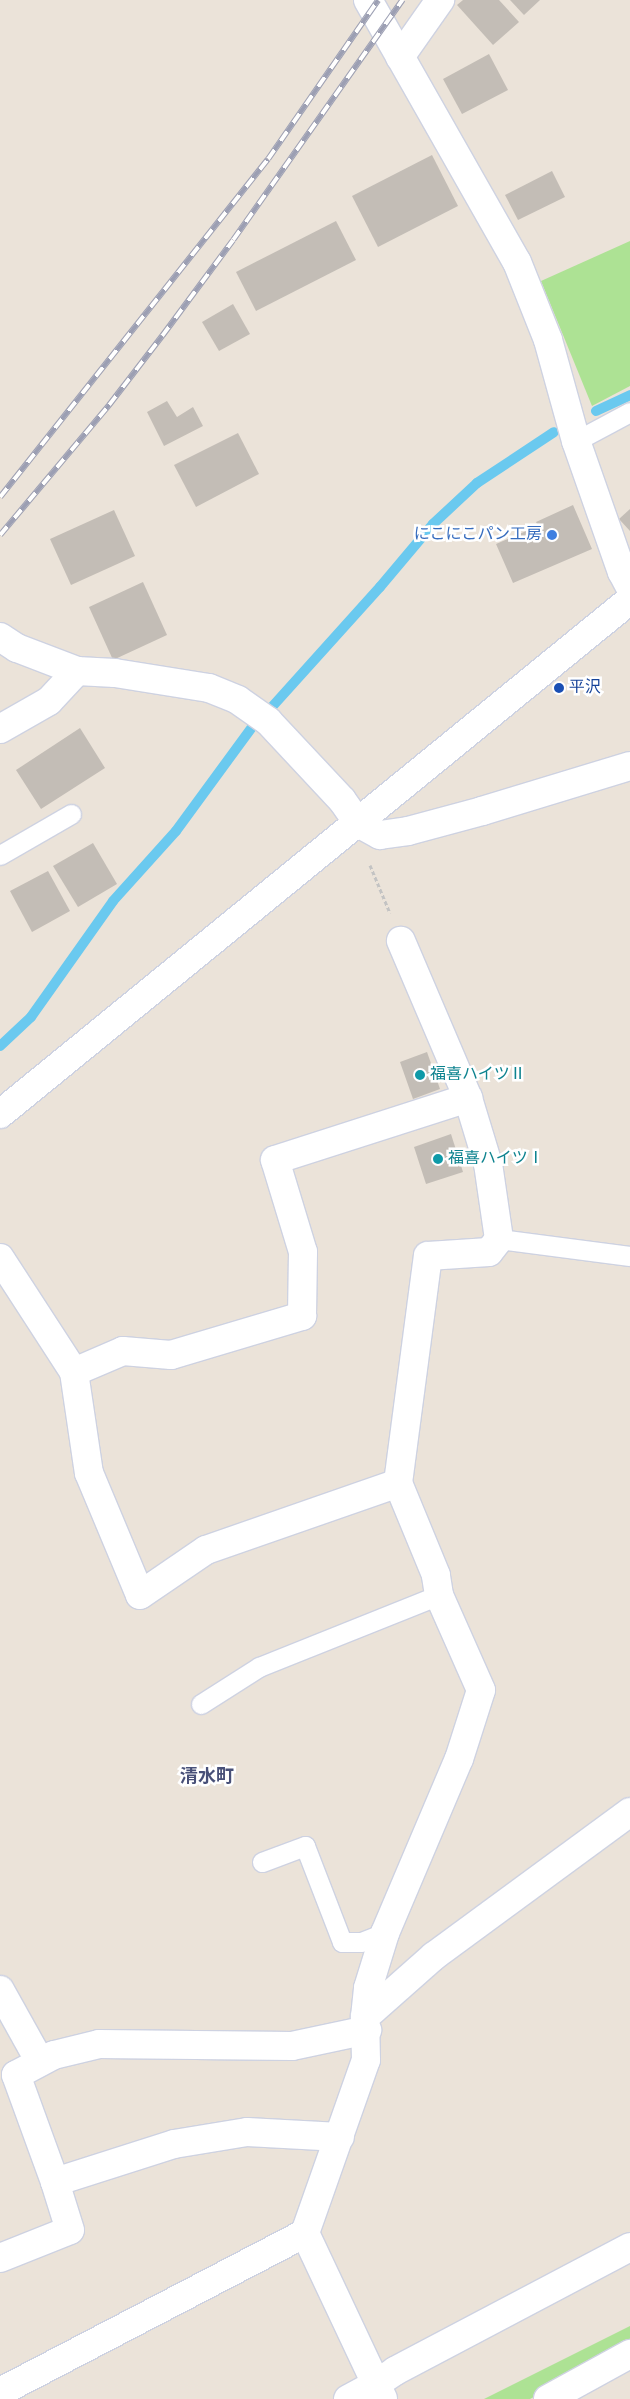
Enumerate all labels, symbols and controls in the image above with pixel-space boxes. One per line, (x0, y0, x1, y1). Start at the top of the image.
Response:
place label: にこにこパン工房 (414, 525, 542, 545)
marker: にこにこパン工房 (546, 529, 558, 541)
place label: 平沢 (569, 678, 601, 698)
marker: 平沢 (553, 682, 565, 694)
place label: 福喜ハイツⅡ (430, 1065, 526, 1085)
marker: 福喜ハイツⅡ (414, 1069, 426, 1081)
place label: 福喜ハイツⅠ (448, 1149, 544, 1169)
marker: 福喜ハイツⅠ (432, 1153, 444, 1165)
district label: 清水町 (180, 1767, 234, 1789)

